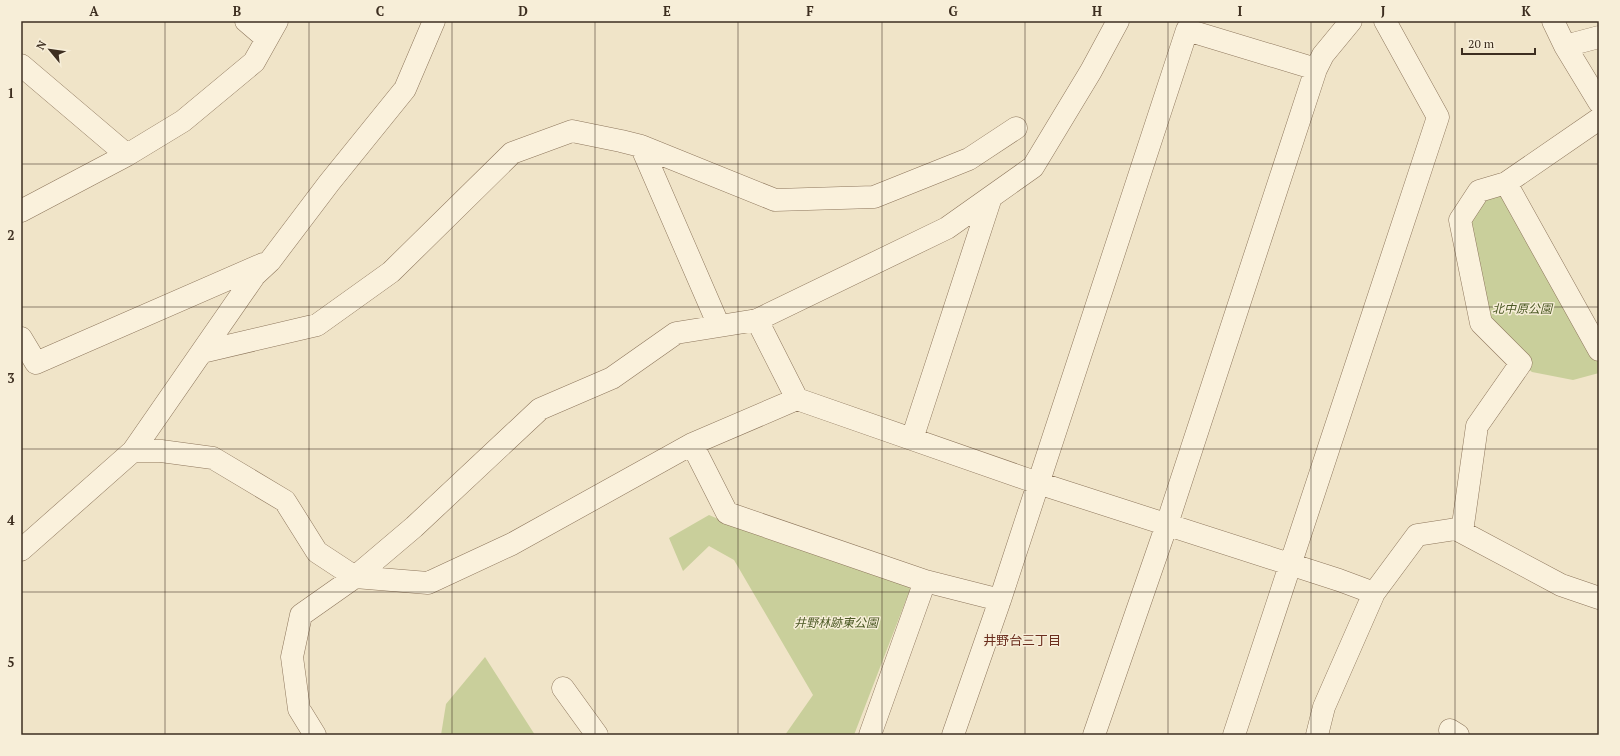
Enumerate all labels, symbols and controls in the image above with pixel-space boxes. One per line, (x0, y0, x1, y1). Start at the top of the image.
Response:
text: A (89, 2, 99, 20)
text: B (233, 2, 241, 20)
text: C (376, 2, 384, 20)
text: D (518, 2, 528, 20)
text: E (663, 2, 671, 20)
text: F (806, 2, 814, 20)
text: G (948, 2, 958, 20)
text: H (1092, 2, 1102, 20)
text: I (1238, 2, 1243, 20)
text: J (1381, 2, 1386, 20)
text: K (1521, 2, 1531, 20)
north arrow (30, 30, 70, 70)
scale bar (1462, 30, 1535, 56)
text: 20 m (1468, 36, 1495, 51)
text: N (33, 38, 50, 52)
text: 1 (7, 84, 15, 102)
text: 2 (7, 226, 15, 244)
park label: 北中原公園 (1492, 301, 1554, 316)
text: 3 (7, 369, 15, 387)
text: 4 (7, 511, 15, 529)
park label: 井野林跡東公園 (794, 615, 880, 630)
district label: 井野台三丁目 (983, 631, 1061, 649)
text: 5 (7, 653, 15, 671)

